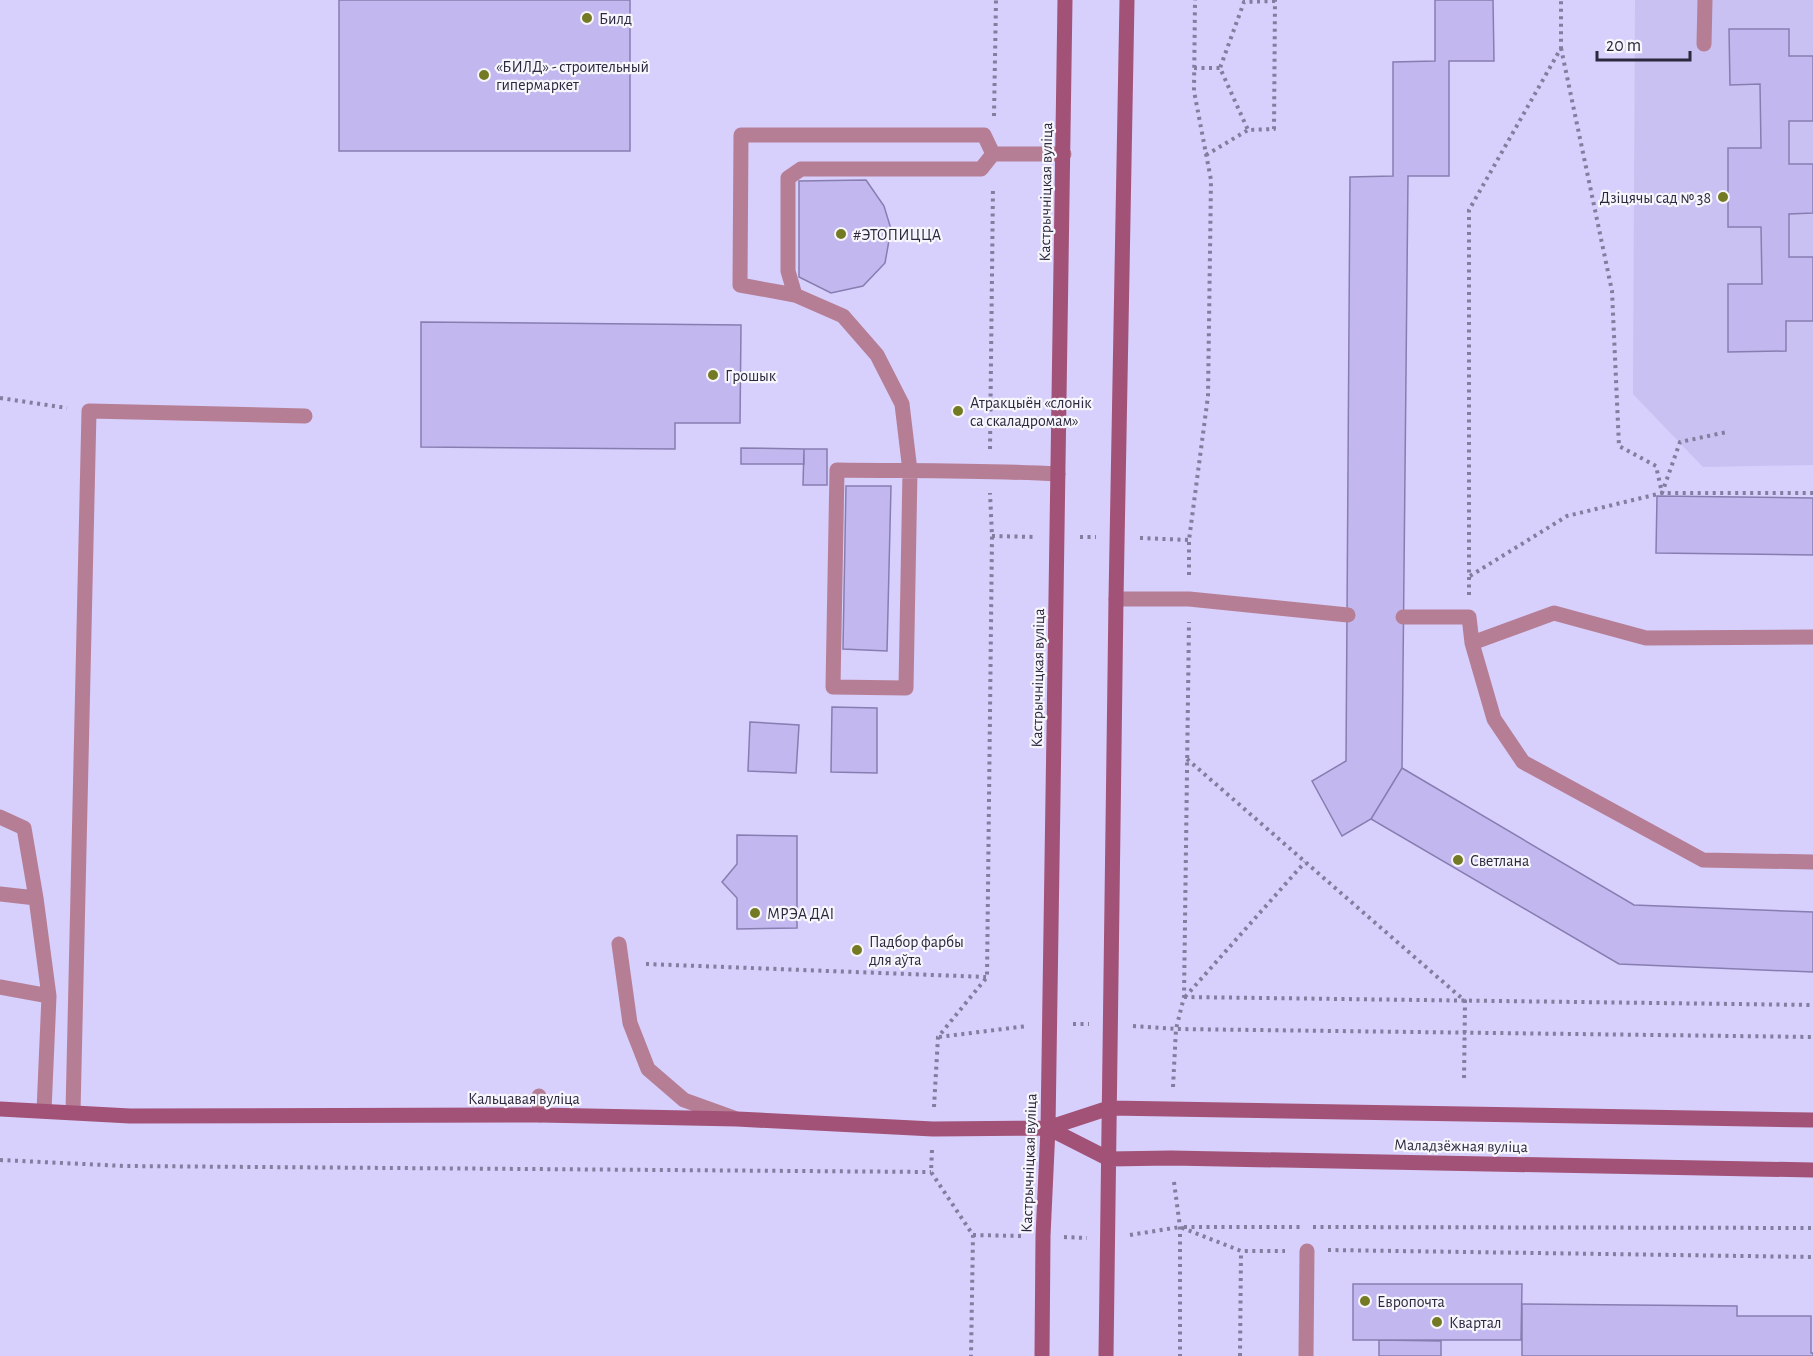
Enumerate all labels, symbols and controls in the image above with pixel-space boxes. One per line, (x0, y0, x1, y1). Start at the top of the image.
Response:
marker: Билд (580, 11, 594, 25)
place label: Билд (599, 11, 632, 27)
scale bar (1597, 24, 1690, 62)
text: 20 m (1606, 37, 1641, 55)
place label: «БИЛД» - строительный гипермаркет (496, 59, 649, 93)
marker: «БИЛД» - строительный гипермаркет (477, 68, 491, 82)
street label: Кастрычніцкая вуліца (1037, 122, 1056, 262)
place label: Дзіцячы сад № 38 (1600, 190, 1711, 206)
marker: Дзіцячы сад № 38 (1716, 190, 1730, 204)
marker: #ЭТОПИЦЦА (834, 227, 848, 241)
place label: #ЭТОПИЦЦА (853, 227, 942, 243)
marker: Грошык (706, 368, 720, 382)
place label: Грошык (725, 368, 777, 384)
place label: Атракцыён «слонік са скаладромам» (970, 395, 1092, 429)
marker: Атракцыён «слонік са скаладромам» (951, 404, 965, 418)
street label: Кастрычніцкая вуліца (1029, 608, 1048, 748)
marker: Светлана (1451, 853, 1465, 867)
place label: Светлана (1470, 853, 1529, 869)
marker: МРЭА ДАІ (748, 906, 762, 920)
place label: МРЭА ДАІ (767, 906, 834, 922)
place label: Падбор фарбы для аўта (869, 934, 964, 969)
marker: Падбор фарбы для аўта (850, 943, 864, 957)
street label: Кальцавая вуліца (468, 1091, 580, 1108)
street label: Кастрычніцкая вуліца (1019, 1093, 1040, 1233)
street label: Маладзёжная вуліца (1394, 1137, 1528, 1156)
marker: Европочта (1358, 1294, 1372, 1308)
place label: Европочта (1377, 1294, 1445, 1310)
marker: Квартал (1430, 1315, 1444, 1329)
place label: Квартал (1449, 1315, 1501, 1331)

